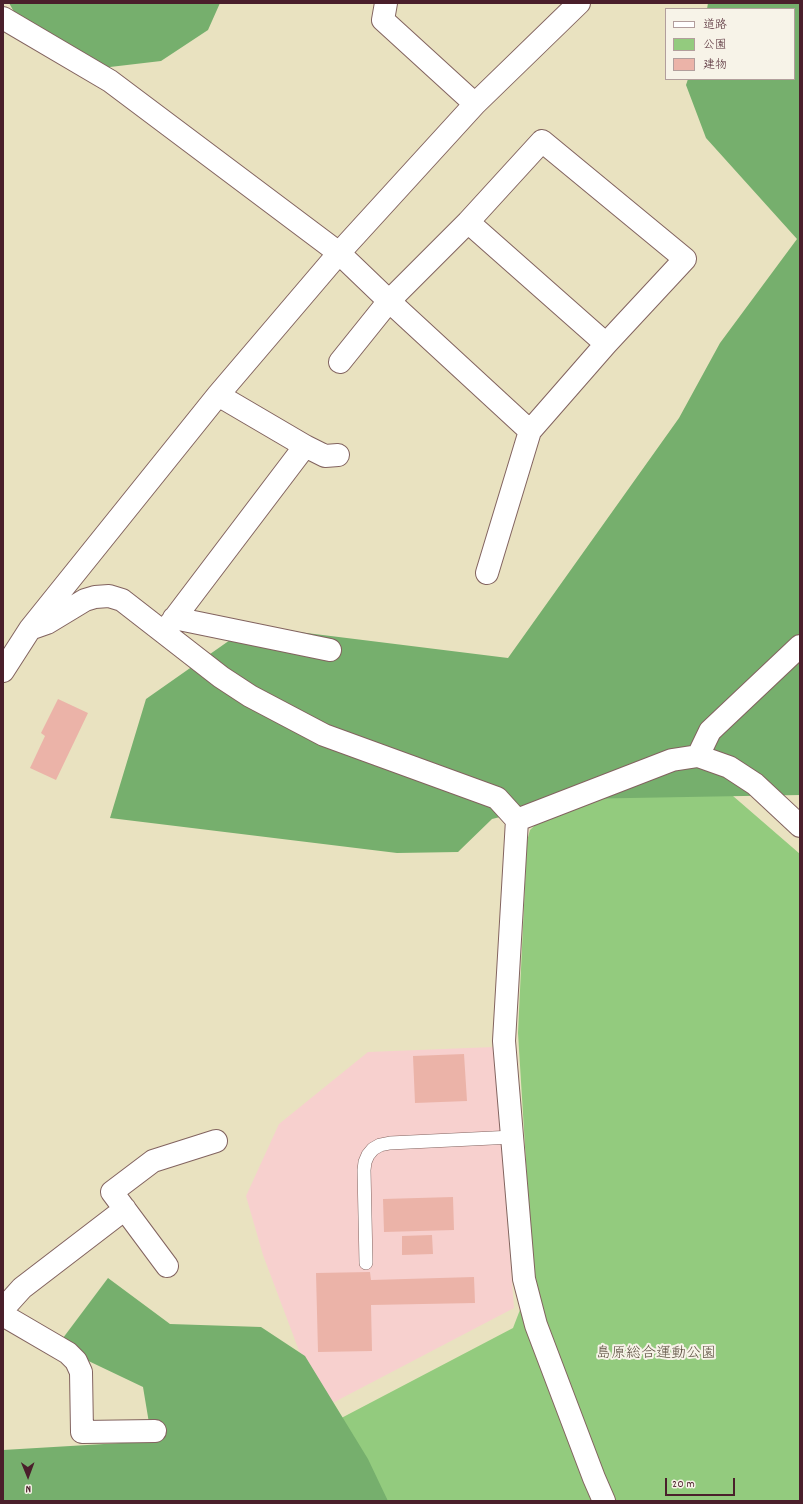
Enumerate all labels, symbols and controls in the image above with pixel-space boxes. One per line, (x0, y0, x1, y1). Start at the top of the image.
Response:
legend (665, 8, 795, 80)
text: 道路 (703, 17, 727, 34)
text: 公園 (703, 37, 727, 54)
text: 建物 (703, 57, 727, 74)
park label: 島原総合運動公園 (596, 1346, 716, 1364)
north arrow (8, 1456, 48, 1496)
scale bar (667, 1470, 737, 1496)
text: 20 m (672, 1476, 695, 1493)
text: N (25, 1480, 31, 1496)

